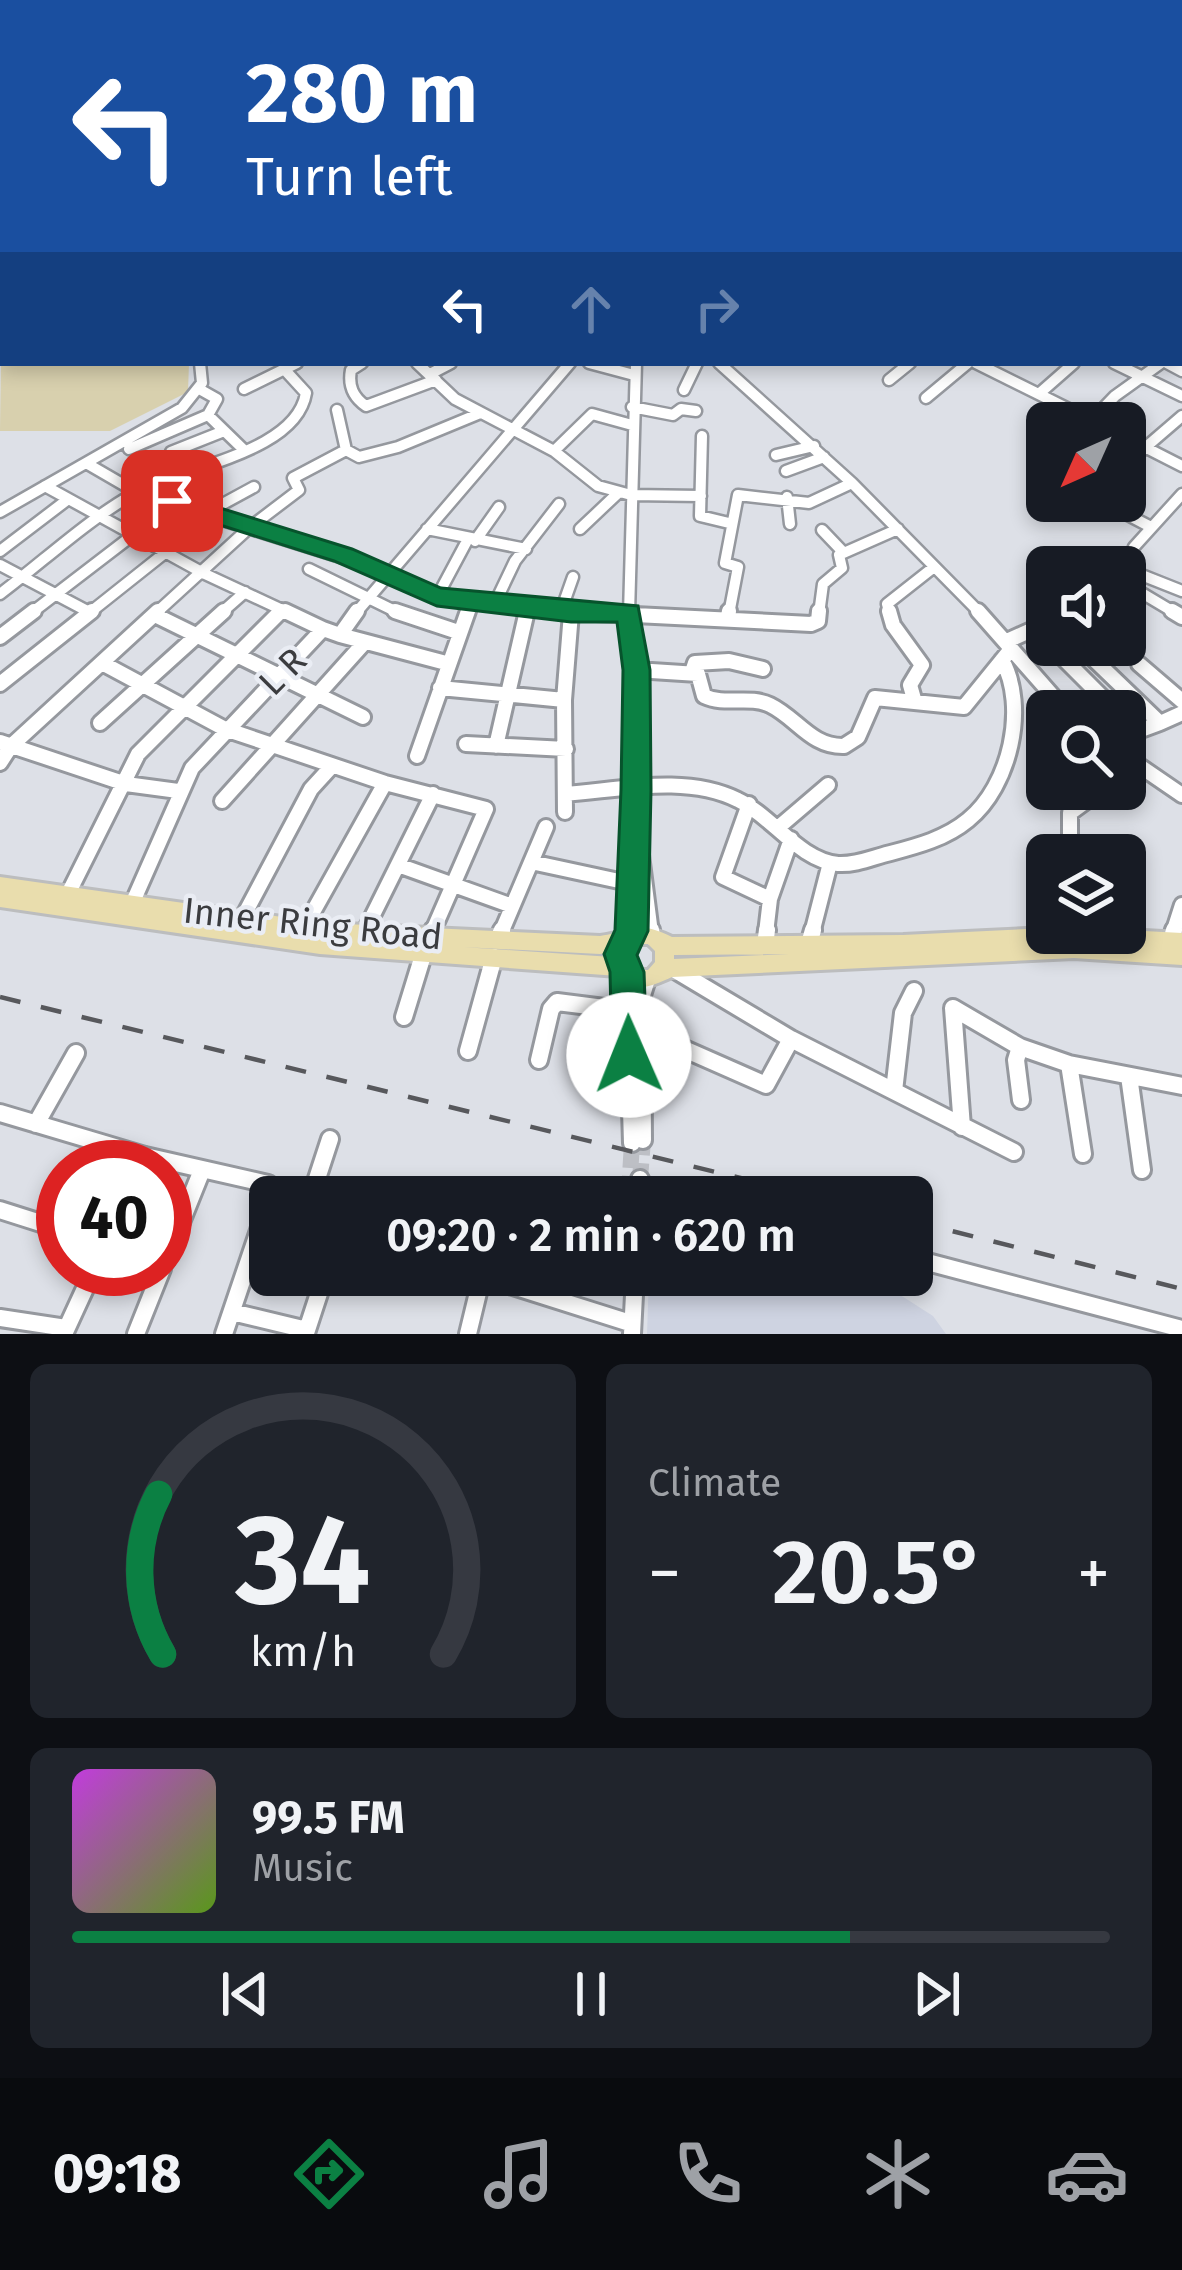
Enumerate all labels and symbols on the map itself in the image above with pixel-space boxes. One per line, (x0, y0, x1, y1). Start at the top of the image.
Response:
north arrow (1026, 402, 1146, 522)
pin (121, 450, 223, 552)
street label: L R (250, 639, 316, 705)
street label: Inner Ring Road (181, 889, 445, 959)
position arrow (566, 992, 692, 1118)
speed limit sign: 40 (36, 1140, 192, 1296)

